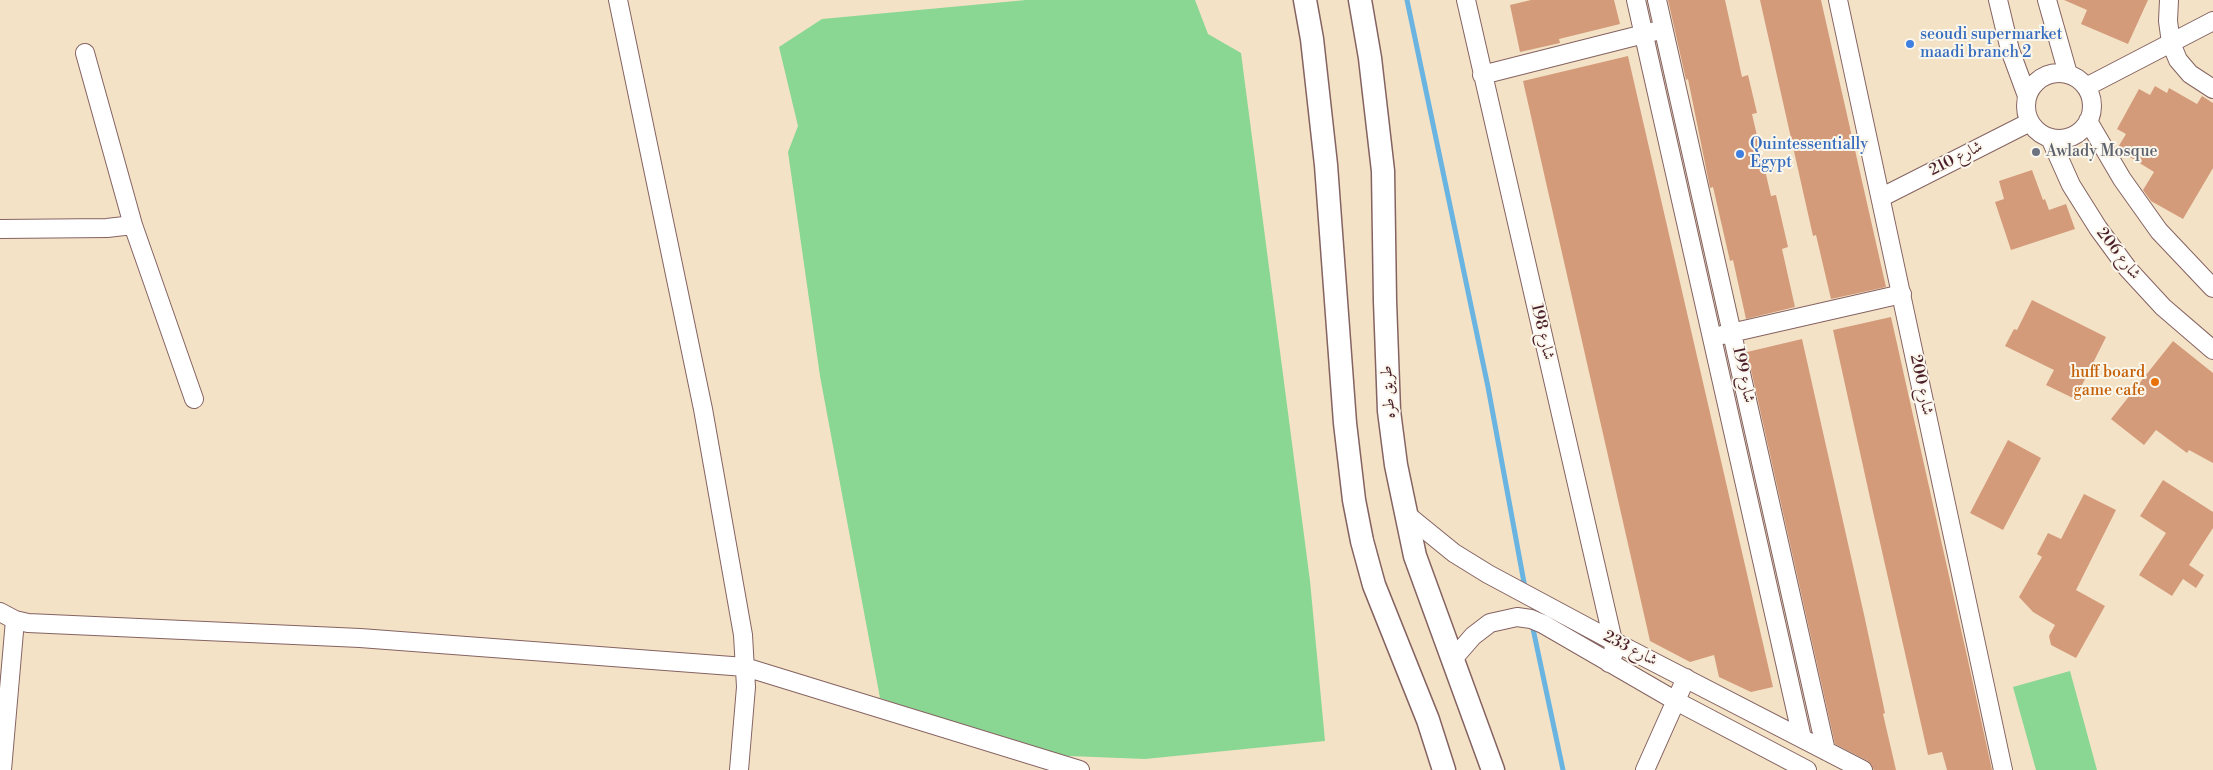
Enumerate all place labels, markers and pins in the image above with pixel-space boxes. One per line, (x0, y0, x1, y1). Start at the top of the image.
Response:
place label: seoudi supermarket maadi branch 2 (1920, 25, 2062, 63)
marker: seoudi supermarket maadi branch 2 (1904, 38, 1916, 50)
place label: Quintessentially Egypt (1750, 135, 1868, 173)
place label: Awlady Mosque (2046, 142, 2158, 162)
marker: Awlady Mosque (2030, 146, 2042, 158)
marker: Quintessentially Egypt (1734, 148, 1746, 160)
place label: huff board game cafe (2071, 363, 2145, 401)
marker: huff board game cafe (2149, 376, 2161, 388)

